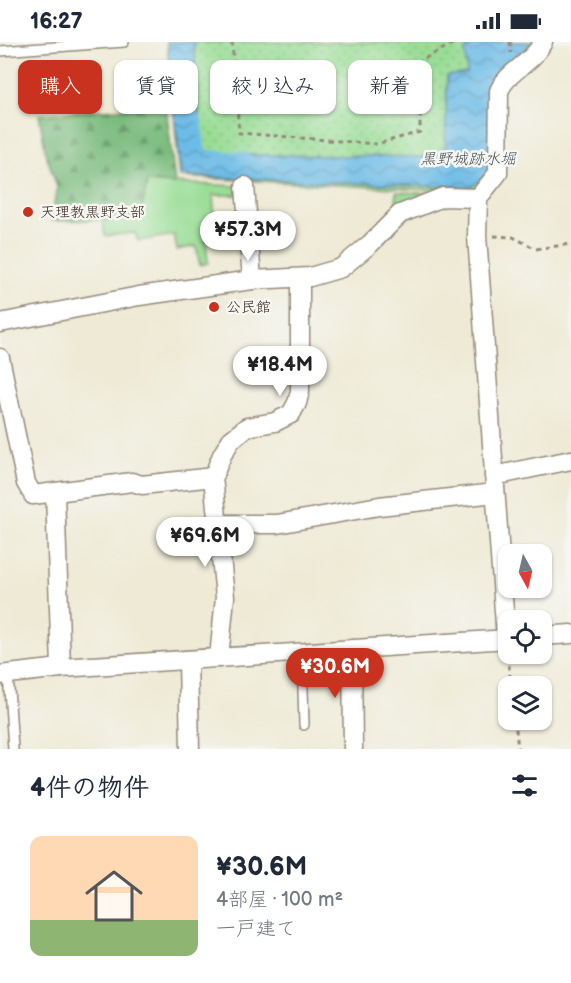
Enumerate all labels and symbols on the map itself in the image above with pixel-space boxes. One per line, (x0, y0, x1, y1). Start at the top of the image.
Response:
water label: 黒野城跡水堀 (420, 150, 517, 169)
place label: 天理教黒野支部 (40, 203, 145, 222)
marker: 天理教黒野支部 (21, 205, 35, 219)
pin: ¥57.3M (199, 211, 297, 262)
place label: 公民館 (226, 298, 271, 317)
marker: 公民館 (207, 300, 221, 314)
pin: ¥18.4M (231, 346, 329, 397)
pin: ¥69.6M (156, 517, 254, 568)
north arrow (498, 544, 552, 598)
pin: ¥30.6M (286, 648, 384, 699)

